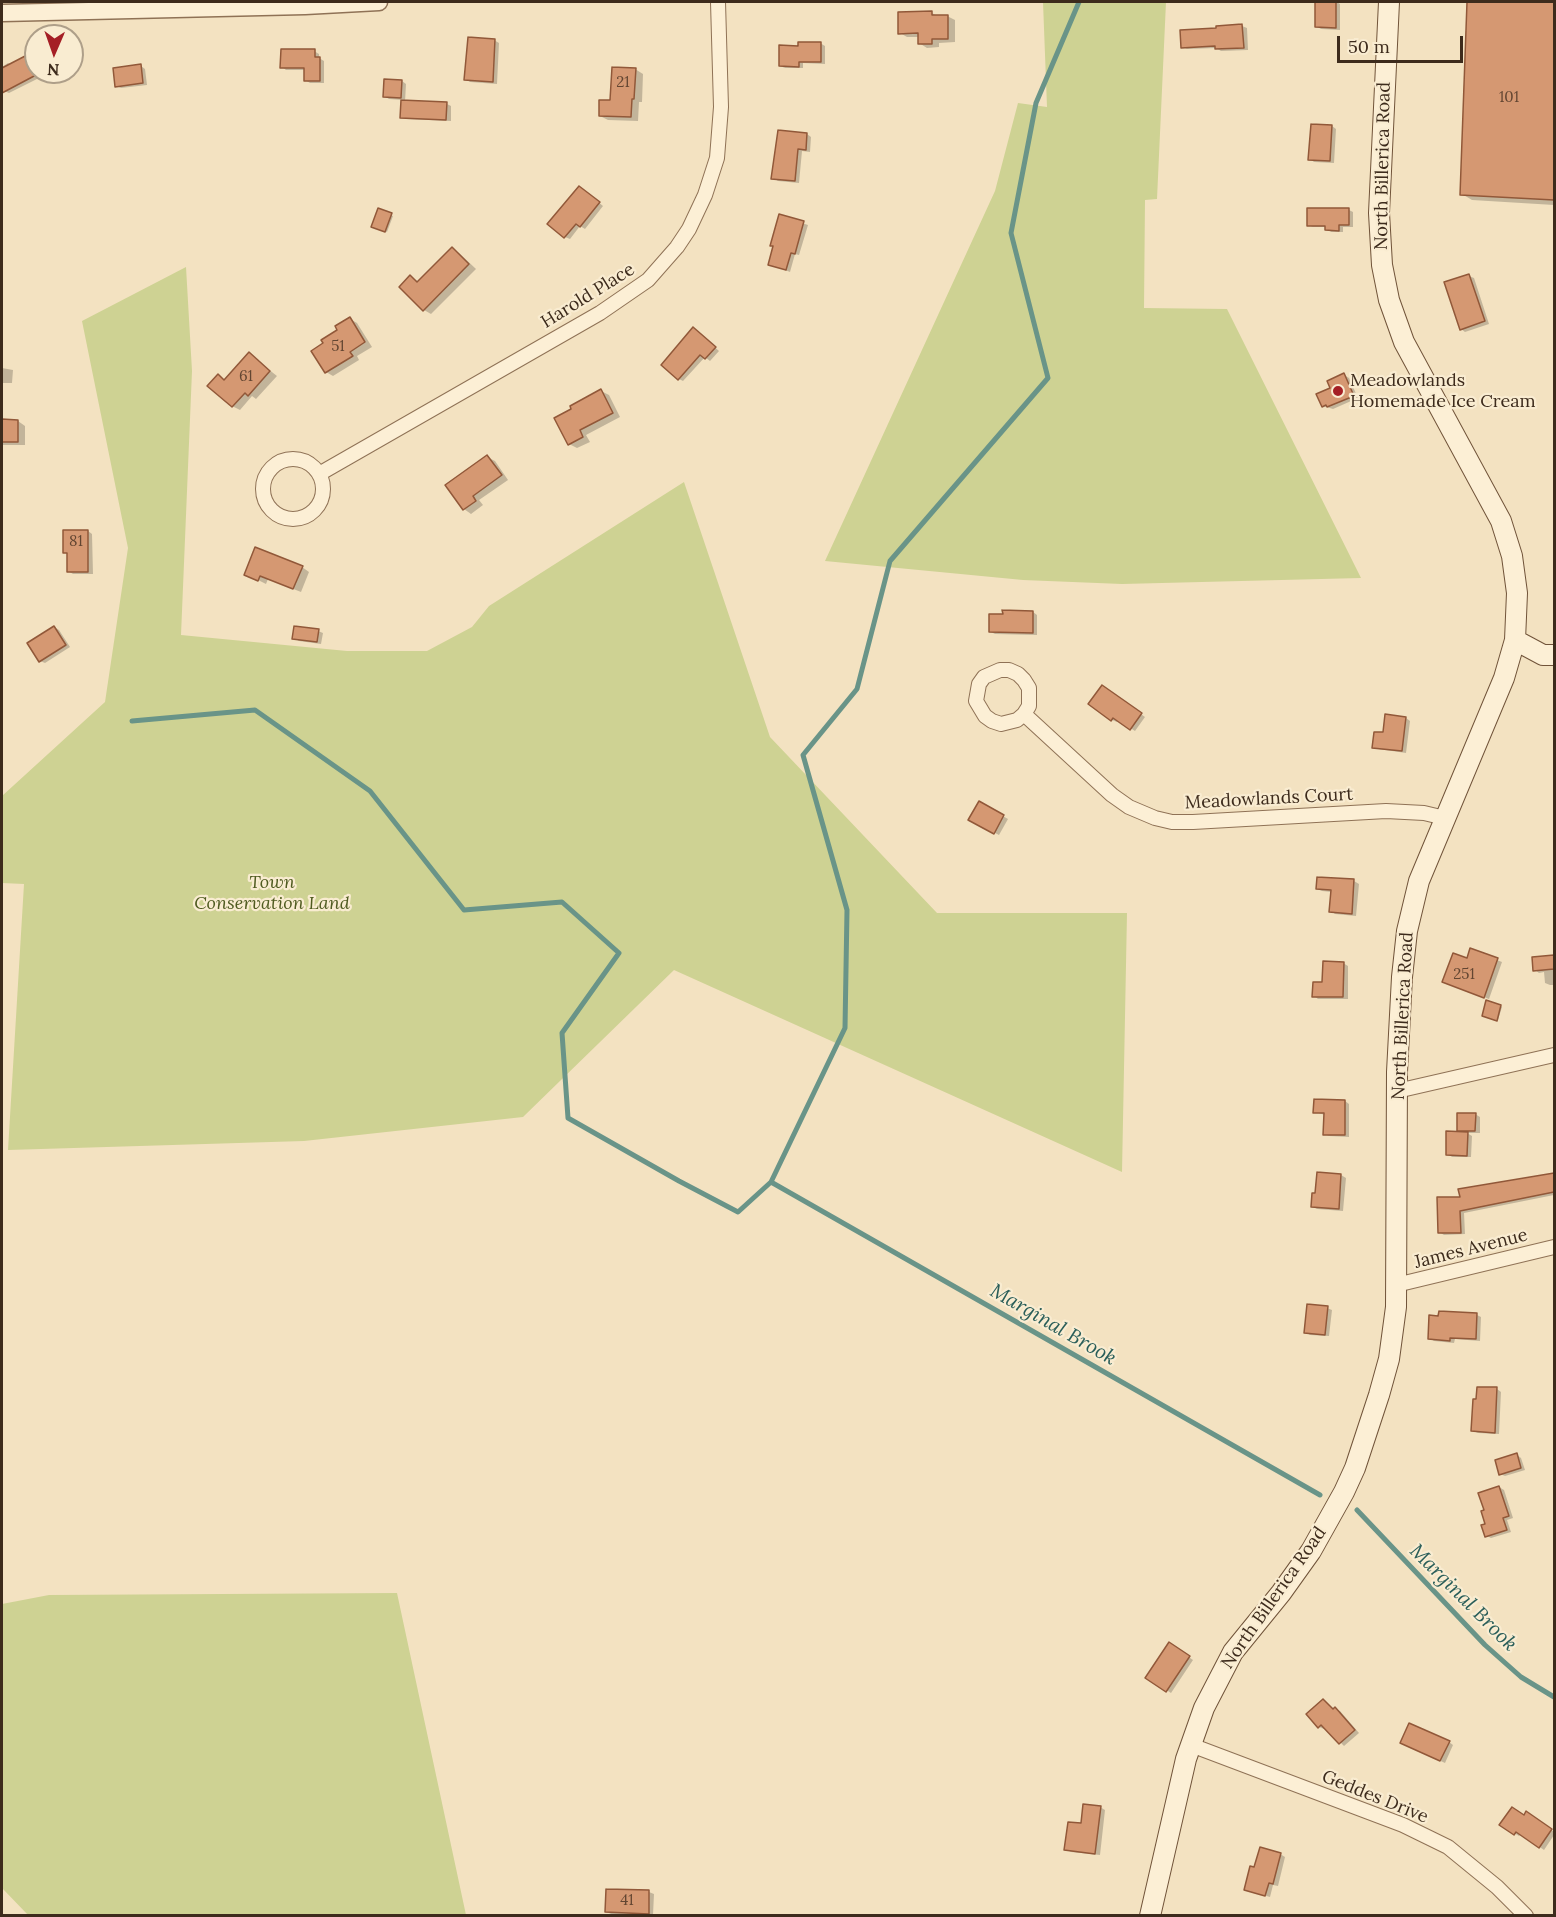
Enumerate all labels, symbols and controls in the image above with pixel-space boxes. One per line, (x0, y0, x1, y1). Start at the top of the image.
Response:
north arrow (24, 24, 84, 84)
scale bar (1340, 24, 1466, 62)
text: 50 m (1348, 35, 1390, 58)
text: N (47, 60, 60, 80)
house number: 21 (616, 74, 630, 92)
street label: North Billerica Road (1371, 82, 1395, 250)
house number: 101 (1499, 89, 1519, 107)
street label: Harold Place (537, 259, 639, 333)
house number: 51 (331, 338, 345, 356)
house number: 61 (239, 368, 253, 386)
place label: Meadowlands Homemade Ice Cream (1350, 370, 1536, 412)
marker: Meadowlands Homemade Ice Cream (1331, 384, 1345, 398)
house number: 81 (69, 533, 83, 551)
street label: Meadowlands Court (1184, 784, 1354, 814)
park label: Town Conservation Land (194, 872, 350, 914)
street label: North Billerica Road (1388, 931, 1418, 1101)
house number: 251 (1453, 966, 1475, 984)
street label: James Avenue (1412, 1225, 1530, 1273)
water label: Marginal Brook (986, 1279, 1120, 1371)
street label: North Billerica Road (1217, 1523, 1331, 1673)
water label: Marginal Brook (1404, 1539, 1522, 1657)
street label: Geddes Drive (1319, 1766, 1431, 1828)
house number: 41 (620, 1892, 634, 1910)

